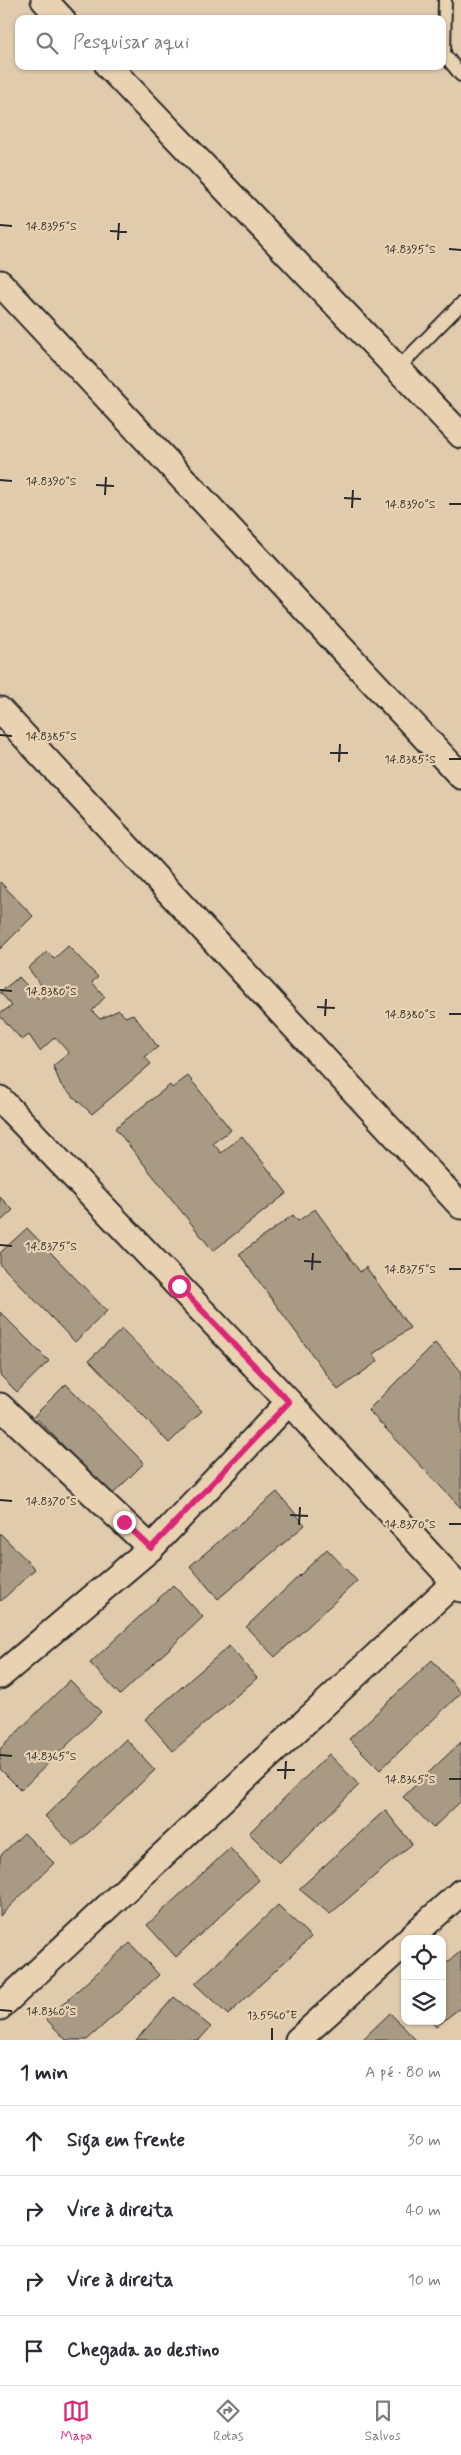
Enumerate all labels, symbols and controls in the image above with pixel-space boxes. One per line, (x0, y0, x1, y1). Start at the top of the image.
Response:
search box (15, 15, 446, 70)
icon: search (33, 29, 61, 57)
text: Pesquisar aqui (73, 30, 189, 55)
text: 14.8395°S (25, 219, 77, 235)
text: 14.8395°S (384, 242, 436, 258)
text: 14.8390°S (25, 474, 77, 490)
text: 14.8390°S (384, 497, 436, 513)
text: 14.8385°S (25, 729, 77, 745)
text: 14.8385°S (384, 752, 436, 768)
text: 14.8380°S (25, 984, 77, 1000)
text: 14.8380°S (384, 1007, 436, 1023)
text: 14.8375°S (25, 1239, 77, 1255)
text: 14.8375°S (384, 1262, 436, 1278)
route start (168, 1275, 191, 1298)
text: 14.8370°S (25, 1494, 77, 1510)
route end (113, 1511, 136, 1534)
text: 14.8370°S (384, 1517, 436, 1533)
text: 14.8365°S (26, 1749, 77, 1765)
text: 14.8365°S (385, 1772, 436, 1788)
map controls (401, 1935, 446, 2025)
button: locate (401, 1935, 446, 1980)
button: layers (401, 1980, 446, 2025)
text: 14.8360°S (26, 2004, 77, 2020)
text: 13.5560°E (247, 2008, 297, 2024)
text: 1 min (20, 2059, 68, 2087)
text: A pé · 80 m (365, 2062, 441, 2083)
icon: ahead (20, 2127, 48, 2155)
text: Siga em frente (67, 2128, 185, 2153)
text: 30 m (408, 2130, 441, 2151)
icon: right (20, 2197, 48, 2225)
text: Vire à direita (67, 2198, 173, 2223)
text: 40 m (405, 2200, 441, 2221)
icon: right (20, 2267, 48, 2295)
text: Vire à direita (67, 2268, 173, 2293)
text: 10 m (408, 2270, 441, 2291)
icon: arrive (20, 2337, 48, 2365)
text: Chegada ao destino (67, 2338, 219, 2363)
tab: Mapa (60, 2397, 92, 2445)
tab: Rotas (213, 2397, 244, 2445)
tab: Salvos (364, 2397, 401, 2445)

